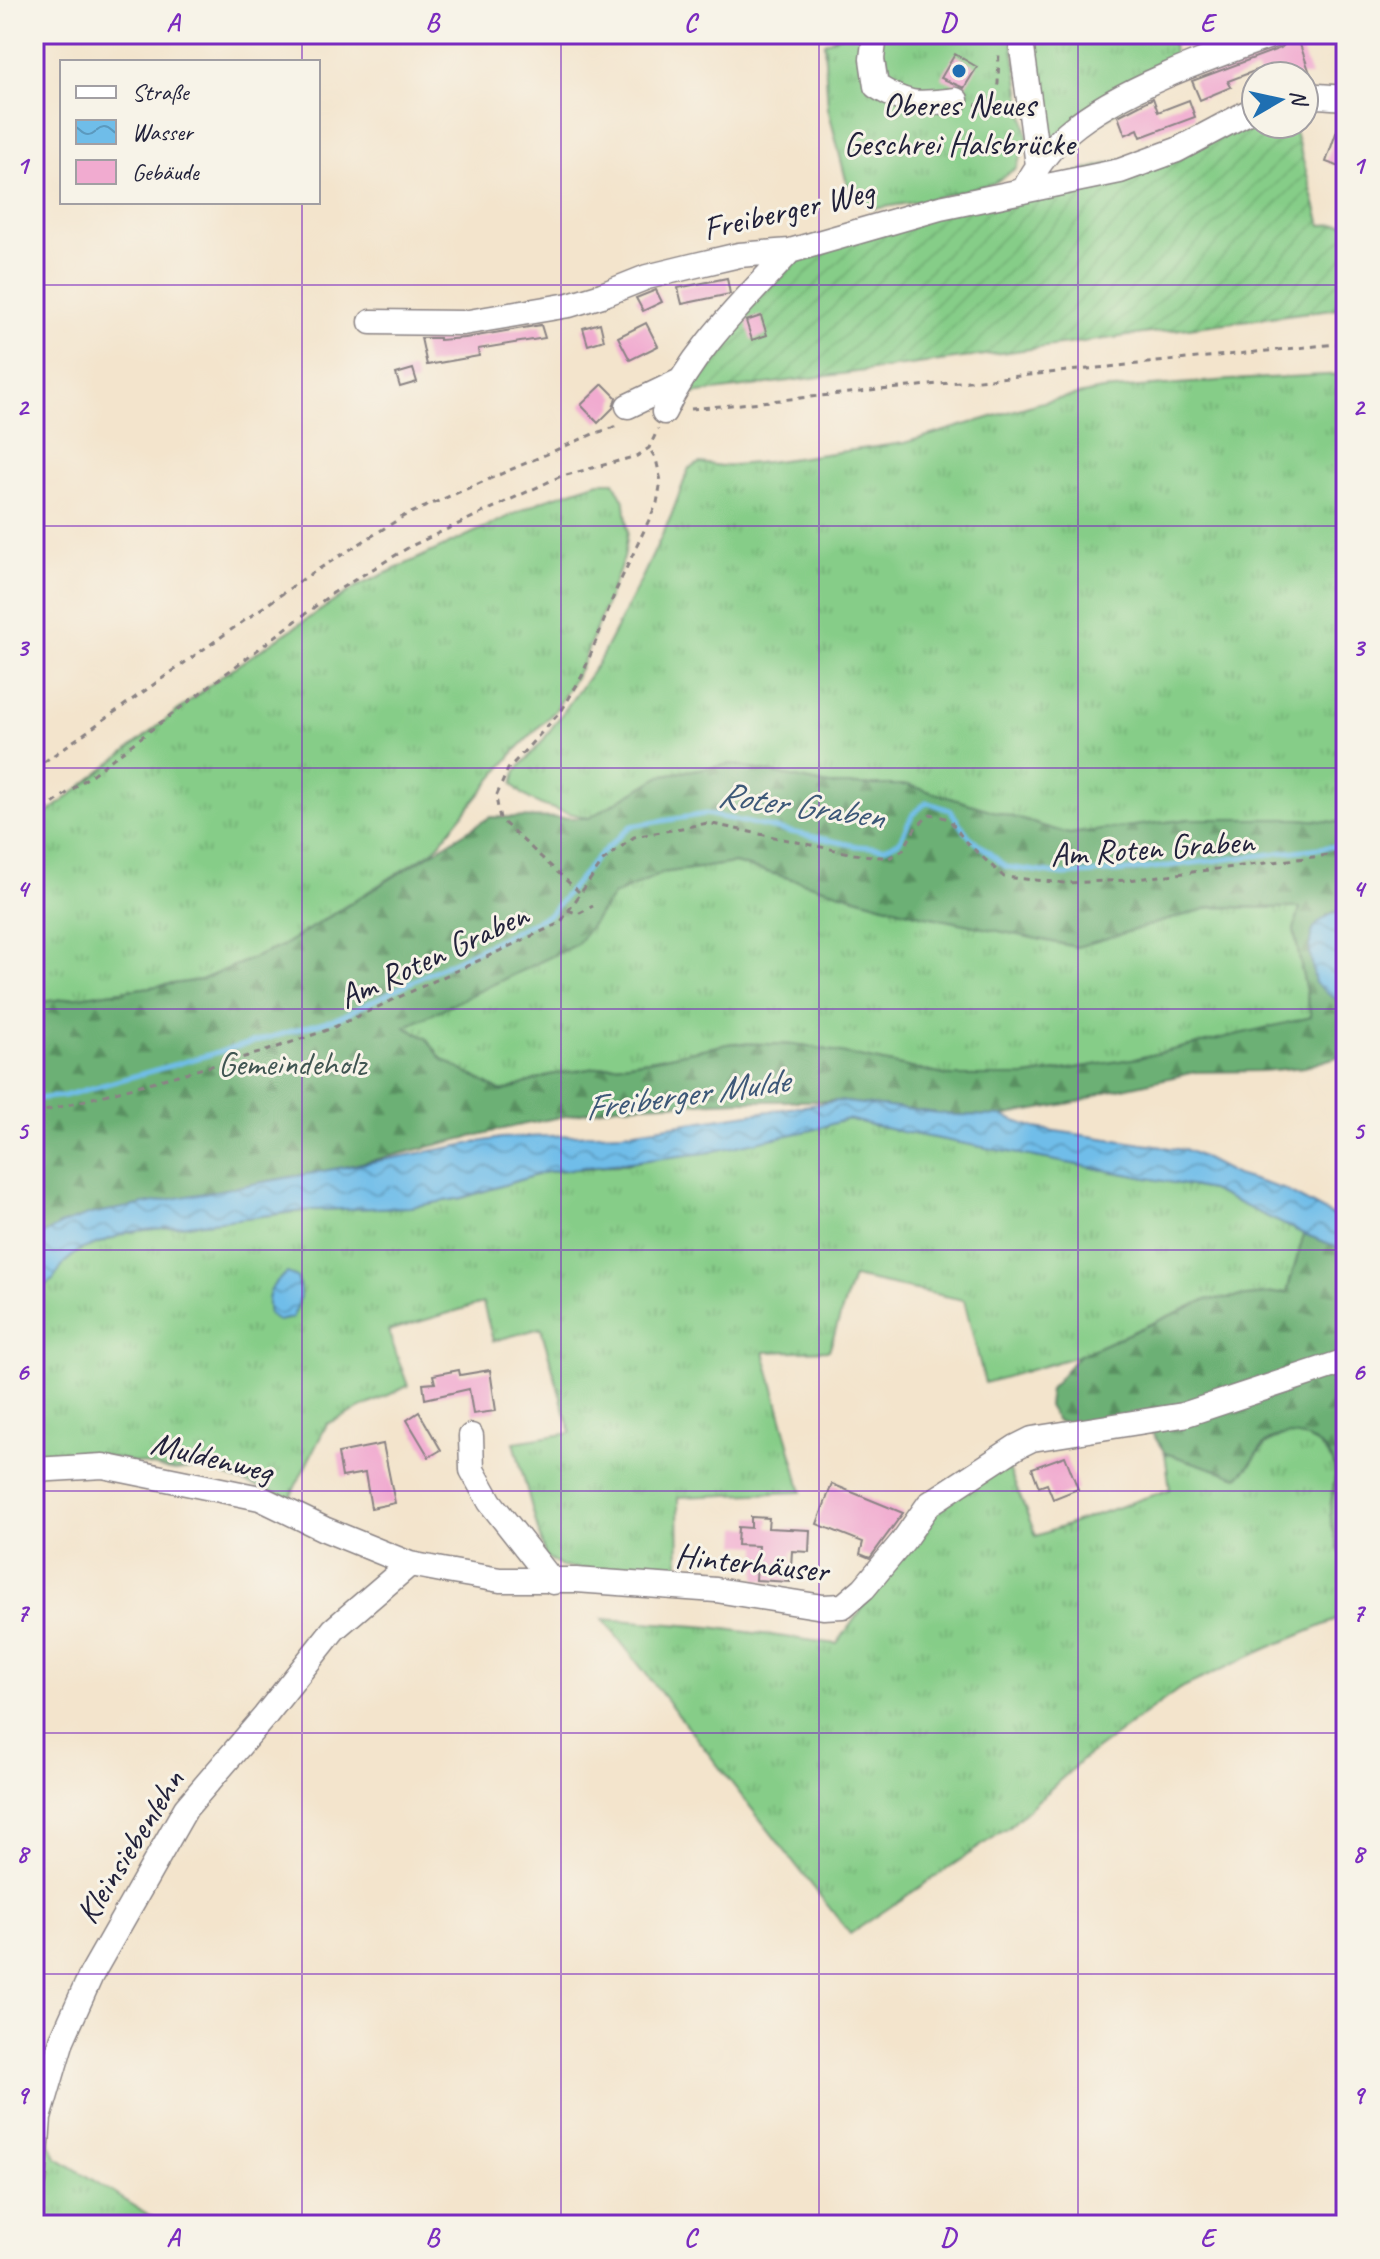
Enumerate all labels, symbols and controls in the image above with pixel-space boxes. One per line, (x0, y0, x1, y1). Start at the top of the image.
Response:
text: A (166, 6, 181, 39)
text: B (425, 6, 441, 39)
text: C (684, 6, 700, 39)
text: D (940, 6, 958, 39)
text: E (1200, 6, 1218, 39)
legend (60, 60, 320, 204)
north arrow (1240, 60, 1320, 140)
marker: Oberes Neues Geschrei Halsbrücke (950, 62, 968, 80)
text: Straße (132, 77, 191, 107)
place label: Oberes Neues Geschrei Halsbrücke (844, 83, 1077, 165)
text: N (1284, 88, 1314, 109)
text: Wasser (132, 117, 195, 147)
text: 1 (16, 149, 31, 182)
text: 1 (1352, 149, 1367, 182)
text: Gebäude (132, 157, 201, 187)
street label: Freiberger Weg (698, 169, 880, 250)
text: 2 (16, 390, 30, 423)
text: 2 (1352, 390, 1366, 423)
text: 3 (16, 631, 30, 664)
text: 3 (1352, 631, 1366, 664)
water label: Roter Graben (715, 771, 889, 840)
street label: Am Roten Graben (1049, 819, 1257, 876)
text: 4 (16, 872, 31, 905)
text: 4 (1352, 872, 1367, 905)
street label: Am Roten Graben (332, 892, 536, 1018)
park label: Gemeindeholz (218, 1042, 368, 1085)
water label: Freiberger Mulde (581, 1056, 796, 1131)
text: 5 (16, 1114, 30, 1147)
text: 5 (1352, 1114, 1366, 1147)
text: 6 (16, 1355, 30, 1388)
text: 6 (1352, 1355, 1366, 1388)
street label: Muldenweg (147, 1421, 280, 1493)
street label: Hinterhäuser (673, 1533, 833, 1592)
text: 7 (16, 1596, 30, 1629)
text: 7 (1352, 1596, 1366, 1629)
street label: Kleinsiebenlehn (65, 1761, 194, 1931)
text: 8 (16, 1837, 31, 1870)
text: 8 (1352, 1837, 1367, 1870)
text: 9 (16, 2078, 30, 2111)
text: 9 (1352, 2078, 1366, 2111)
text: A (166, 2221, 181, 2254)
text: B (425, 2221, 441, 2254)
text: C (684, 2221, 700, 2254)
text: D (940, 2221, 958, 2254)
text: E (1200, 2221, 1218, 2254)

